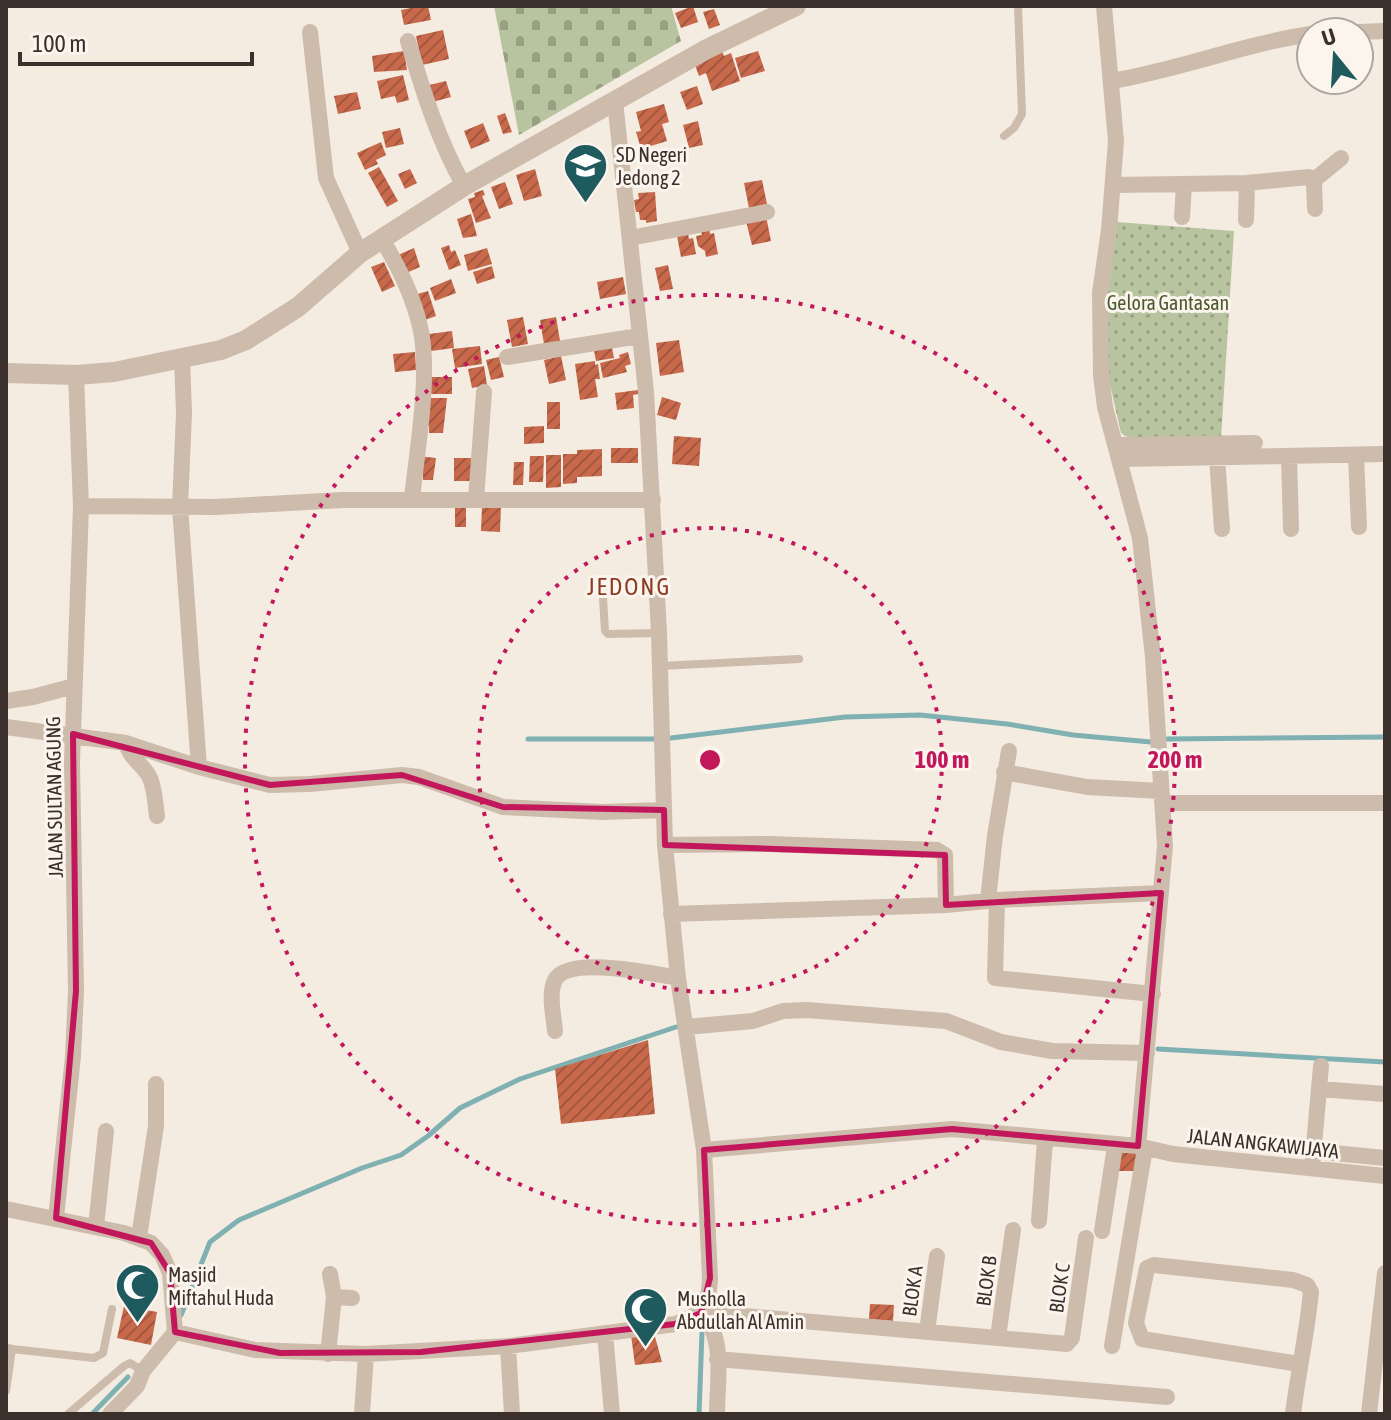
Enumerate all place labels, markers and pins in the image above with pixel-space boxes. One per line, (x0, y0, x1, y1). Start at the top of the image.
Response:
school or university icon: SD Negeri Jedong 2 (561, 141, 609, 204)
place label: SD Negeri Jedong 2 (616, 143, 687, 189)
centre of rings (696, 746, 724, 774)
mosque icon: Masjid Miftahul Huda (113, 1262, 161, 1325)
place label: Masjid Miftahul Huda (168, 1263, 274, 1309)
mosque icon: Musholla Abdullah Al Amin (622, 1286, 670, 1349)
place label: Musholla Abdullah Al Amin (677, 1287, 804, 1333)

